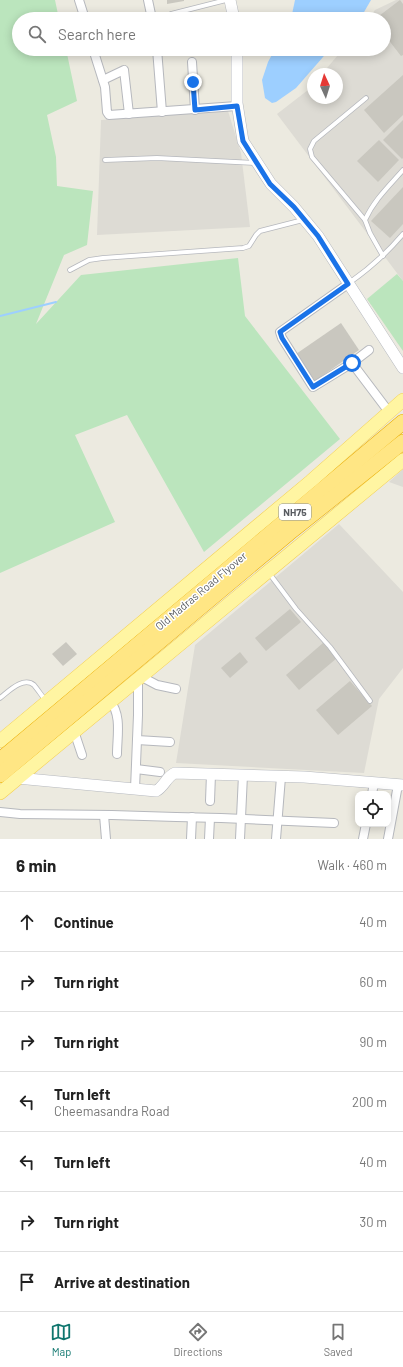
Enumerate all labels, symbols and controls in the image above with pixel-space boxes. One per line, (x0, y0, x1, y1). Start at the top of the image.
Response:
search box (12, 12, 391, 56)
icon: search (26, 23, 48, 45)
text: Search here (58, 25, 136, 43)
north arrow (307, 68, 343, 104)
route end (184, 73, 202, 91)
route start (343, 354, 361, 372)
road number: NH75 (279, 504, 311, 520)
street label: Old Madras Road Flyover (152, 549, 249, 633)
map controls (355, 791, 391, 827)
button: locate (355, 791, 391, 827)
text: 6 min (16, 855, 56, 875)
text: Walk · 460 m (318, 857, 387, 873)
icon: ahead (16, 911, 38, 933)
text: Continue (54, 913, 114, 931)
text: 40 m (359, 914, 387, 930)
icon: right (16, 971, 38, 993)
text: Turn right (54, 973, 119, 991)
text: 60 m (360, 974, 387, 990)
icon: right (16, 1031, 38, 1053)
text: Turn right (54, 1033, 119, 1051)
text: 90 m (360, 1034, 387, 1050)
text: Turn left (54, 1085, 110, 1103)
icon: left (16, 1091, 38, 1113)
text: 200 m (352, 1094, 387, 1110)
text: Cheemasandra Road (54, 1103, 170, 1119)
icon: left (16, 1151, 38, 1173)
text: Turn left (54, 1153, 110, 1171)
text: 40 m (359, 1154, 387, 1170)
icon: right (16, 1211, 38, 1233)
text: Turn right (54, 1213, 119, 1231)
text: 30 m (360, 1214, 387, 1230)
icon: arrive (16, 1271, 38, 1293)
text: Arrive at destination (54, 1273, 190, 1291)
tab: Map (50, 1321, 72, 1358)
tab: Directions (173, 1321, 223, 1358)
tab: Saved (324, 1321, 353, 1358)

